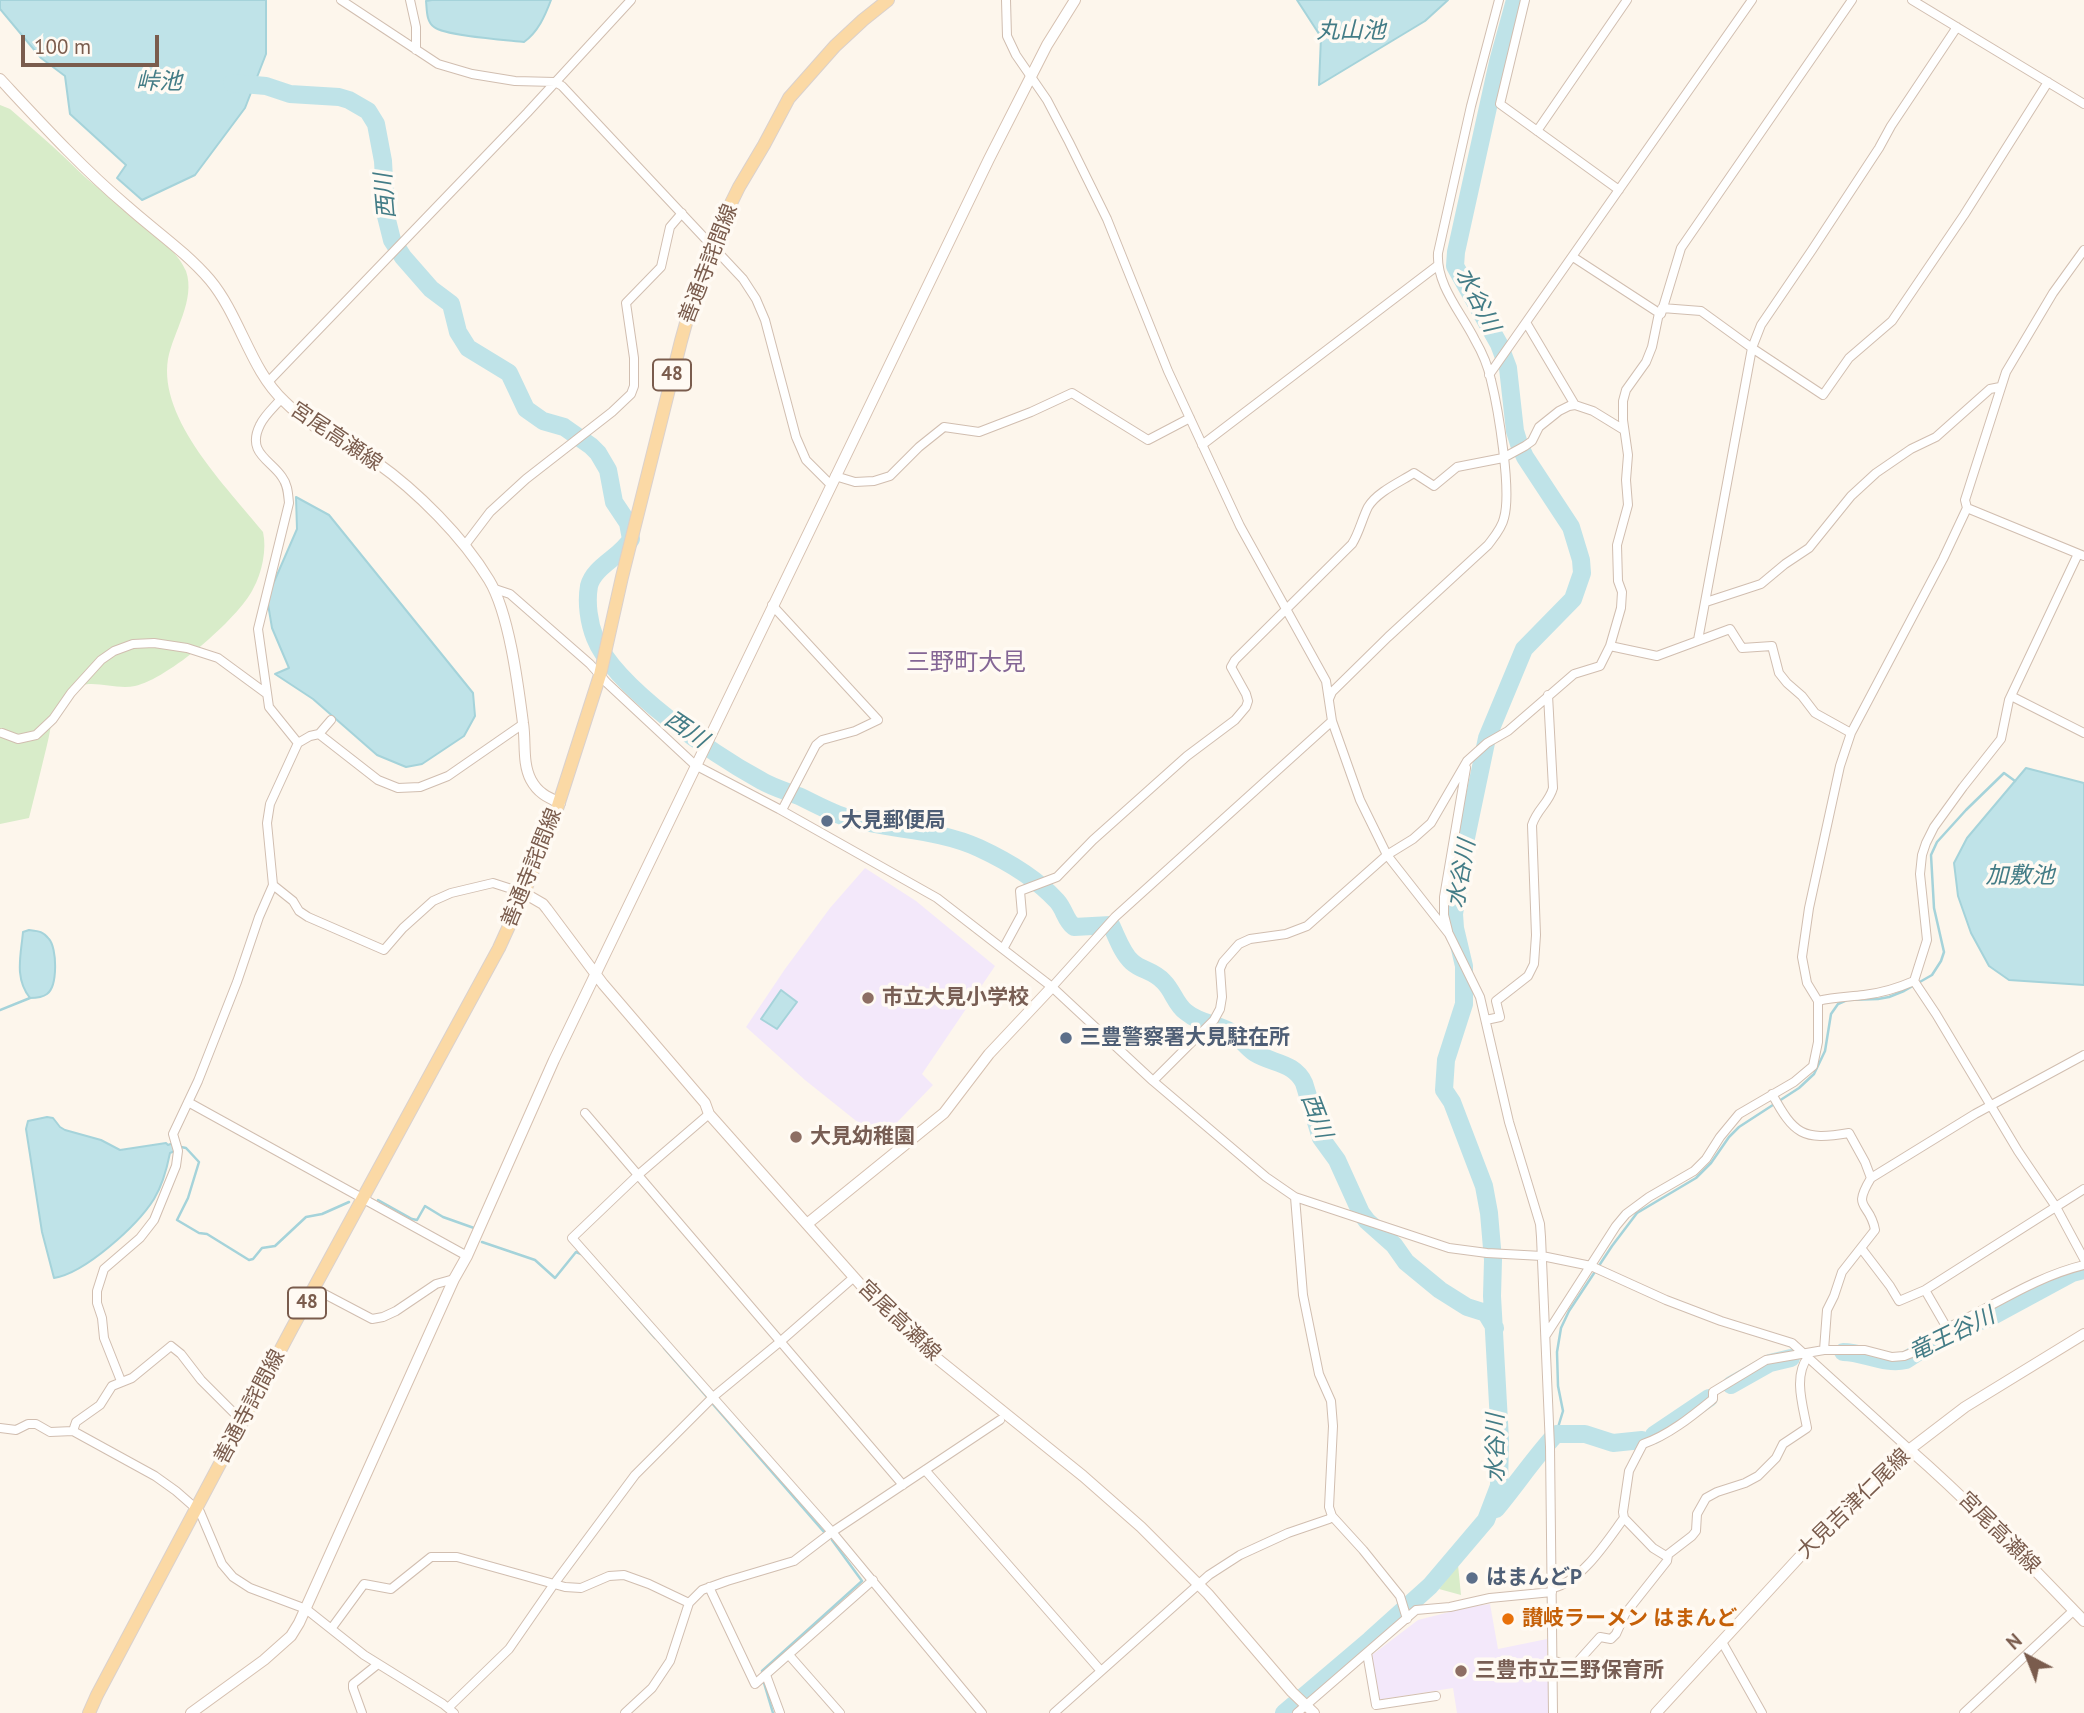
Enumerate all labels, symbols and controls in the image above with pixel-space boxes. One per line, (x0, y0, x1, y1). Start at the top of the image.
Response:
water label: 丸山池 (1317, 17, 1385, 45)
scale bar (24, 21, 163, 65)
text: 100 m (34, 33, 91, 60)
water label: 峠池 (136, 68, 182, 96)
water label: 西川 (370, 172, 402, 220)
street label: 善通寺詫間線 (675, 201, 743, 327)
water label: 水谷川 (1449, 263, 1505, 337)
road number: 48 (653, 360, 691, 390)
street label: 宮尾高瀬線 (285, 397, 387, 477)
district label: 三野町大見 (906, 649, 1026, 677)
water label: 西川 (659, 706, 713, 754)
street label: 善通寺詫間線 (497, 805, 567, 931)
place label: 大見郵便局 (841, 808, 946, 834)
marker: 大見郵便局 (819, 813, 835, 829)
water label: 水谷川 (1442, 838, 1482, 910)
water label: 加敷池 (1986, 862, 2054, 890)
place label: 市立大見小学校 (882, 985, 1029, 1011)
marker: 市立大見小学校 (860, 990, 876, 1006)
place label: 三豊警察署大見駐在所 (1080, 1025, 1290, 1051)
marker: 三豊警察署大見駐在所 (1058, 1030, 1074, 1046)
water label: 西川 (1295, 1090, 1337, 1142)
place label: 大見幼稚園 (810, 1124, 915, 1150)
marker: 大見幼稚園 (788, 1129, 804, 1145)
street label: 宮尾高瀬線 (852, 1275, 946, 1367)
road number: 48 (288, 1288, 326, 1318)
water label: 竜王谷川 (1905, 1302, 1999, 1368)
street label: 善通寺詫間線 (209, 1345, 291, 1469)
water label: 水谷川 (1482, 1414, 1510, 1482)
street label: 大見吉津仁尾線 (1792, 1444, 1916, 1564)
street label: 宮尾高瀬線 (1953, 1487, 2045, 1579)
place label: はまんどP (1486, 1565, 1582, 1591)
marker: はまんどP (1464, 1570, 1480, 1586)
place label: 讃岐ラーメン はまんど (1522, 1606, 1737, 1632)
marker: 讃岐ラーメン はまんど (1500, 1611, 1516, 1627)
north arrow (1993, 1622, 2063, 1692)
text: N (2001, 1628, 2027, 1654)
place label: 三豊市立三野保育所 (1475, 1658, 1664, 1684)
marker: 三豊市立三野保育所 (1453, 1663, 1469, 1679)

